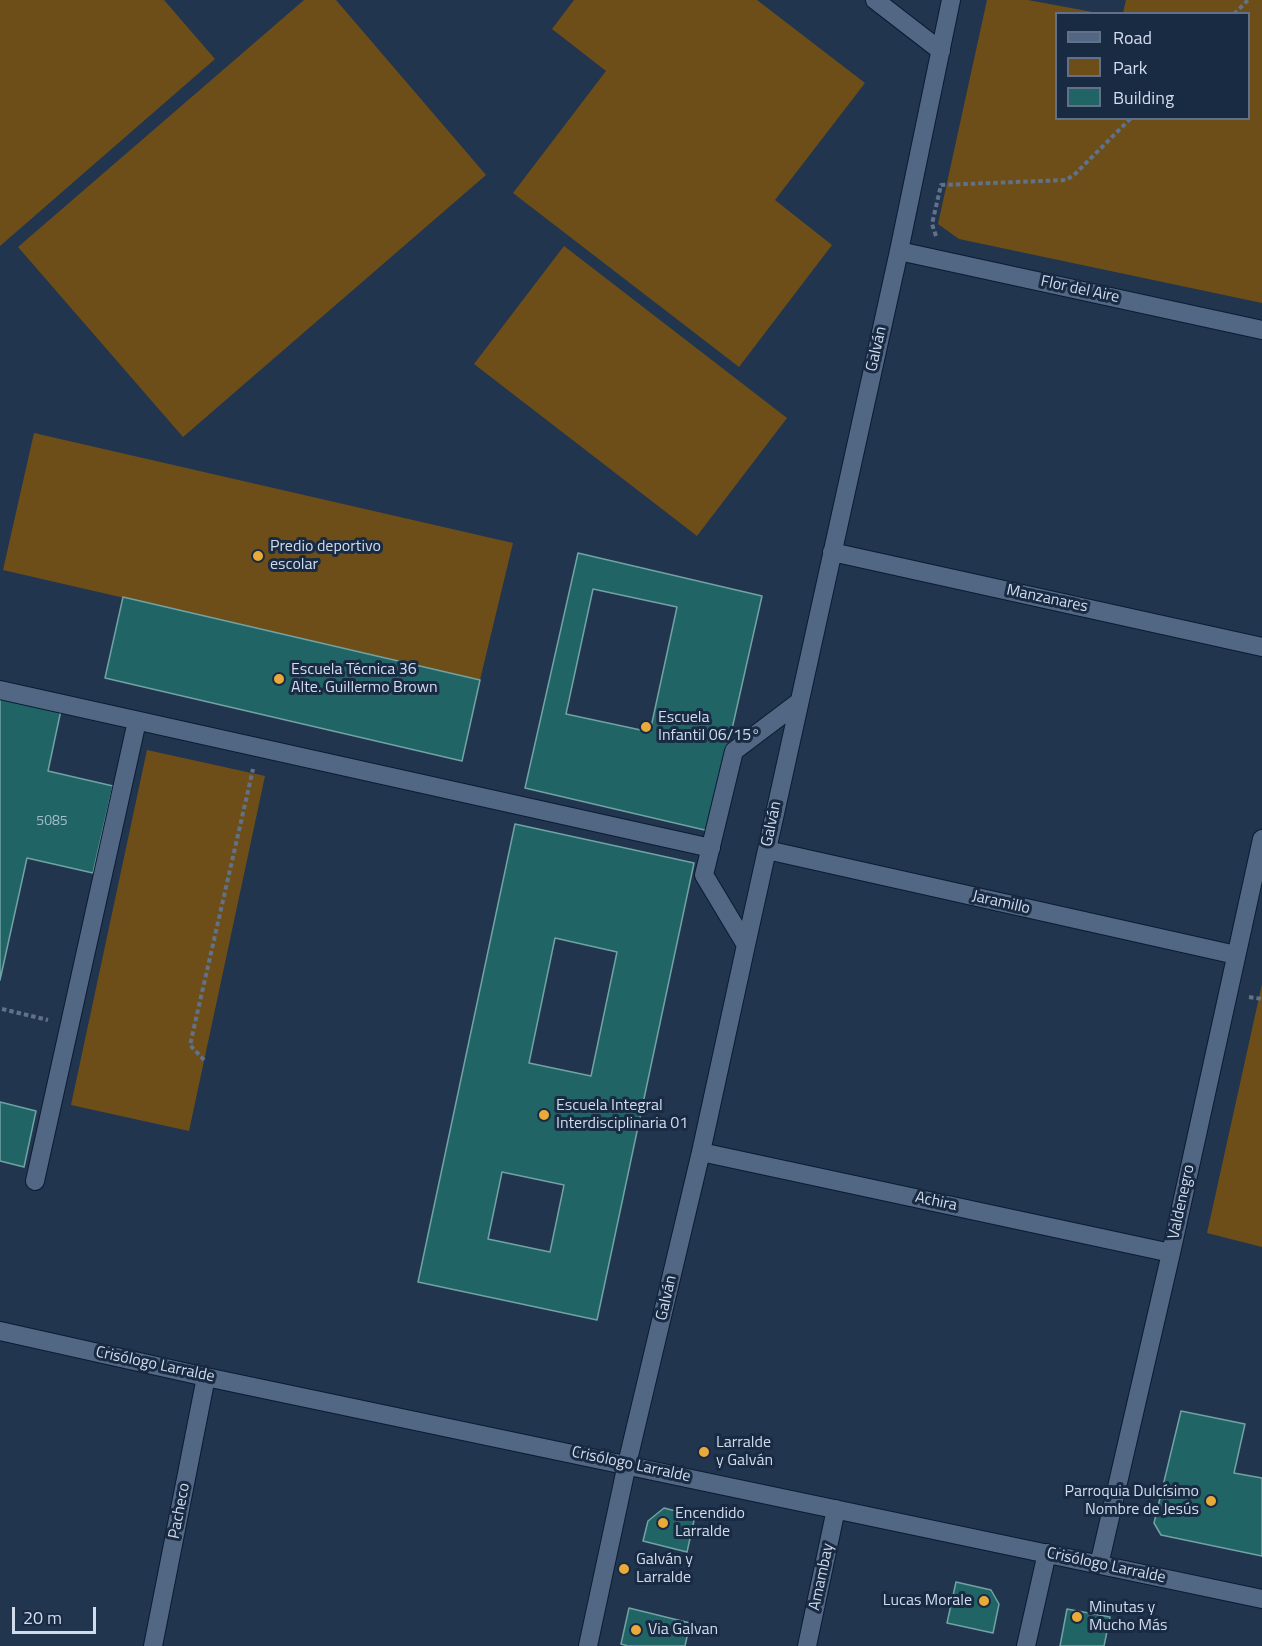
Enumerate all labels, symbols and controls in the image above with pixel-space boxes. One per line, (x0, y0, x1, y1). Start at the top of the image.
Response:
legend (1055, 12, 1250, 120)
text: Road (1113, 24, 1152, 51)
text: Park (1113, 54, 1147, 81)
text: Building (1113, 84, 1174, 111)
street label: Flor del Aire (1039, 272, 1121, 308)
street label: Galván (863, 325, 891, 373)
place label: Predio deportivo escolar (270, 537, 381, 575)
marker: Predio deportivo escolar (251, 549, 265, 563)
street label: Manzanares (1004, 581, 1090, 617)
place label: Escuela Técnica 36 Alte. Guillermo Brown (291, 660, 437, 698)
marker: Escuela Técnica 36 Alte. Guillermo Brown (272, 672, 286, 686)
place label: Escuela Infantil 06/15° (658, 708, 760, 746)
marker: Escuela Infantil 06/15° (639, 720, 653, 734)
street label: Galván (758, 800, 786, 848)
house number: 5085 (36, 814, 68, 830)
street label: Jaramillo (970, 887, 1032, 919)
place label: Escuela Integral Interdisciplinaria 01 (556, 1096, 688, 1134)
marker: Escuela Integral Interdisciplinaria 01 (537, 1108, 551, 1122)
street label: Valdenegro (1165, 1163, 1199, 1241)
street label: Achira (913, 1188, 959, 1216)
street label: Galván (653, 1274, 681, 1322)
street label: Crisólogo Larralde (94, 1343, 216, 1387)
place label: Larralde y Galván (716, 1433, 773, 1471)
street label: Crisólogo Larralde (570, 1443, 692, 1487)
marker: Larralde y Galván (697, 1445, 711, 1459)
street label: Pacheco (165, 1481, 195, 1541)
place label: Parroquia Dulcísimo Nombre de Jesús (1065, 1482, 1199, 1520)
marker: Parroquia Dulcísimo Nombre de Jesús (1204, 1494, 1218, 1508)
place label: Encendido Larralde (675, 1504, 745, 1542)
marker: Encendido Larralde (656, 1516, 670, 1530)
street label: Amambay (806, 1542, 838, 1612)
street label: Crisólogo Larralde (1045, 1544, 1167, 1588)
place label: Galván y Larralde (636, 1550, 693, 1588)
marker: Galván y Larralde (617, 1562, 631, 1576)
place label: Lucas Morale (883, 1591, 972, 1611)
marker: Lucas Morale (977, 1594, 991, 1608)
scale bar (15, 1595, 99, 1633)
place label: Minutas y Mucho Más (1089, 1598, 1167, 1636)
text: 20 m (23, 1604, 62, 1631)
marker: Minutas y Mucho Más (1070, 1610, 1084, 1624)
place label: Via Galvan (648, 1620, 718, 1640)
marker: Via Galvan (629, 1623, 643, 1637)

